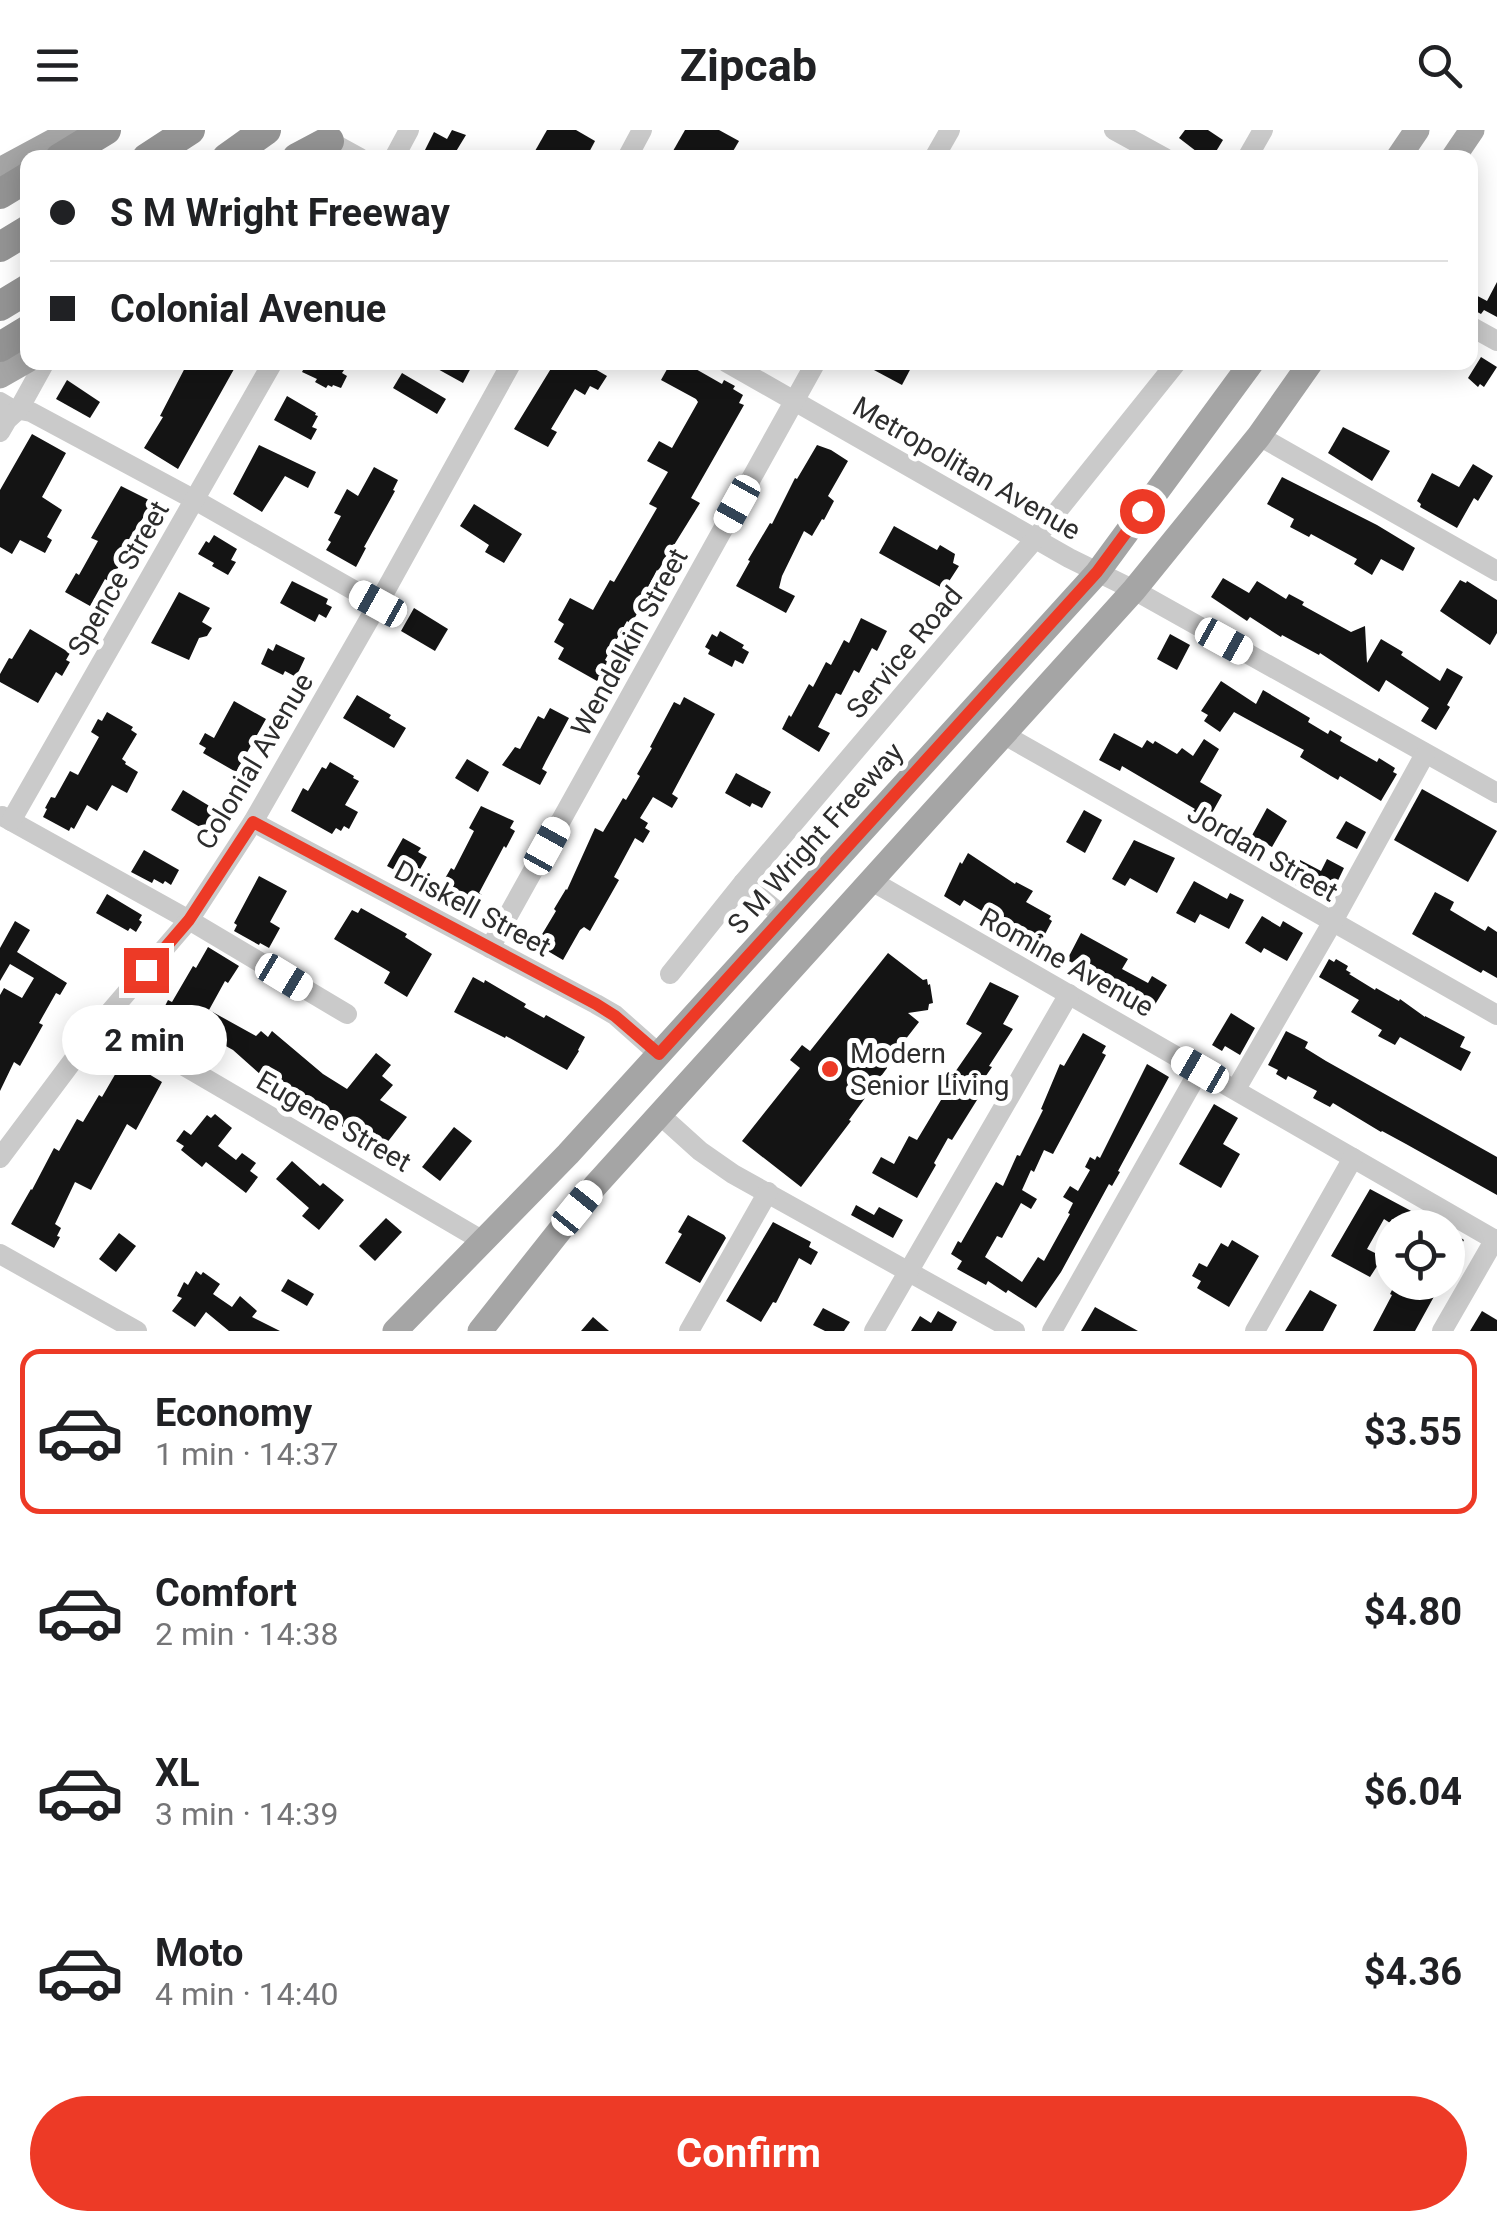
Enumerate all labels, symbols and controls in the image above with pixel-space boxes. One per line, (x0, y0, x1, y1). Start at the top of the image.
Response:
icon: menu (30, 38, 85, 93)
icon: search (1412, 38, 1467, 93)
text: Zipcab (680, 39, 817, 92)
text: S M Wright Freeway (110, 191, 450, 235)
text: Colonial Avenue (110, 287, 386, 331)
street label: Metropolitan Avenue (847, 390, 1086, 547)
car (709, 470, 765, 538)
route start (1120, 489, 1165, 534)
street label: Spence Street (61, 495, 176, 661)
street label: Wendelkin Street (564, 543, 695, 742)
car (344, 576, 412, 632)
street label: Service Road (840, 580, 969, 725)
car (1190, 613, 1258, 669)
street label: Colonial Avenue (189, 667, 320, 855)
street label: S M Wright Freeway (721, 736, 910, 941)
street label: Jordan Street (1182, 796, 1344, 909)
car (519, 812, 575, 880)
street label: Driskell Street (389, 853, 557, 963)
street label: Romine Avenue (974, 901, 1159, 1024)
route end (124, 948, 169, 993)
car (251, 949, 317, 1005)
callout: 2 min (64, 1005, 228, 1075)
text: 2 min (104, 1021, 185, 1059)
place label: Modern Senior Living (850, 1037, 1010, 1102)
car (1167, 1042, 1233, 1098)
marker: Modern Senior Living (819, 1058, 841, 1080)
street label: Eugene Street (251, 1064, 417, 1179)
car (546, 1175, 608, 1241)
map controls (1375, 1210, 1465, 1300)
button: locate (1375, 1210, 1465, 1300)
icon: car (35, 1387, 125, 1477)
text: Economy (155, 1391, 312, 1435)
text: $3.55 (1364, 1410, 1462, 1454)
text: 1 min · 14:37 (155, 1435, 338, 1473)
icon: car (35, 1567, 125, 1657)
text: Comfort (155, 1571, 297, 1615)
text: $4.80 (1364, 1590, 1462, 1634)
text: 2 min · 14:38 (155, 1615, 338, 1653)
icon: car (35, 1747, 125, 1837)
text: XL (155, 1751, 200, 1795)
text: $6.04 (1364, 1770, 1462, 1814)
text: 3 min · 14:39 (155, 1795, 338, 1833)
icon: car (35, 1927, 125, 2017)
text: Moto (155, 1931, 244, 1975)
text: $4.36 (1364, 1950, 1462, 1994)
text: 4 min · 14:40 (155, 1975, 338, 2013)
button: Confirm (30, 2096, 1467, 2211)

